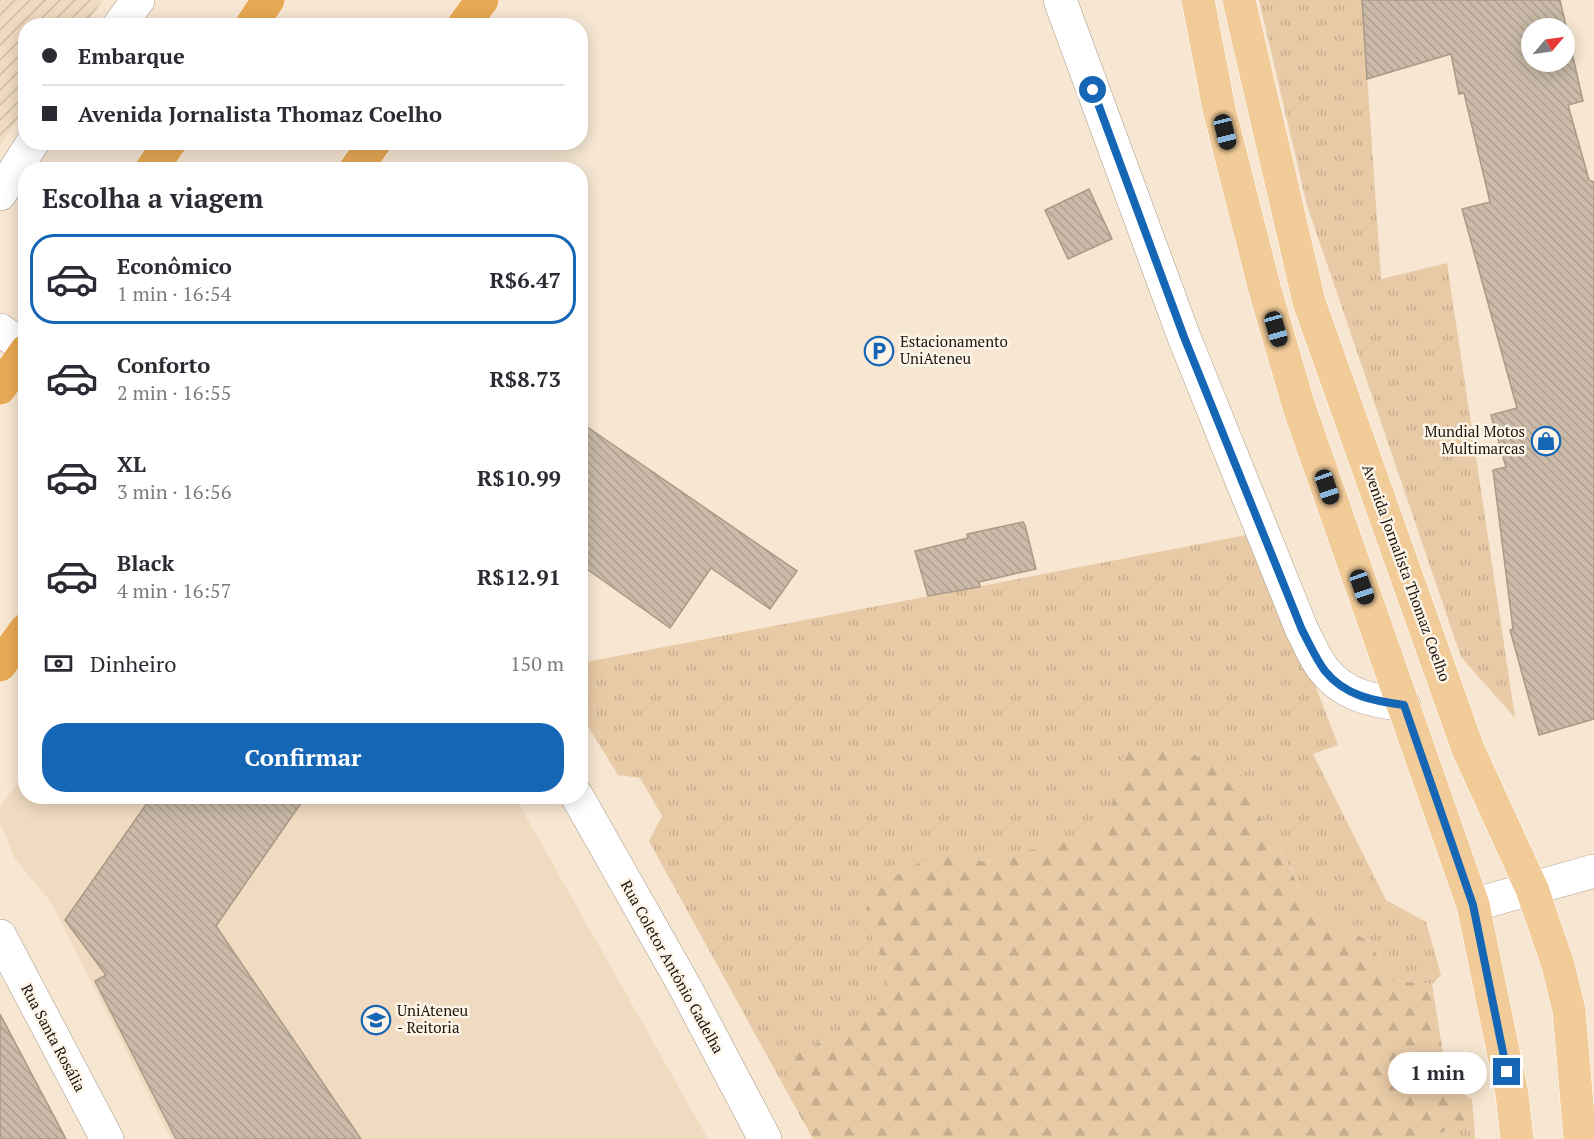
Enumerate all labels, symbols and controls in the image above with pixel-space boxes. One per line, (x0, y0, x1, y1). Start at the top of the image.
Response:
north arrow (1521, 18, 1575, 72)
map controls (1521, 18, 1575, 72)
text: Embarque (78, 41, 185, 70)
route start (1079, 76, 1106, 103)
text: Avenida Jornalista Thomaz Coelho (78, 99, 442, 128)
car (1212, 112, 1238, 152)
text: Escolha a viagem (42, 180, 263, 216)
text: Econômico (117, 251, 232, 280)
icon: car (45, 252, 99, 306)
text: R$6.47 (489, 265, 561, 294)
text: 1 min · 16:54 (117, 280, 231, 307)
car (1262, 309, 1290, 349)
place label: Estacionamento UniAteneu (900, 331, 1008, 368)
parking icon: Estacionamento UniAteneu (863, 335, 895, 367)
text: Conforto (117, 350, 210, 379)
icon: car (45, 351, 99, 405)
text: R$8.73 (489, 364, 561, 393)
text: 2 min · 16:55 (117, 379, 231, 406)
place label: Mundial Motos Multimarcas (1424, 421, 1525, 458)
shop icon: Mundial Motos Multimarcas (1530, 425, 1562, 457)
text: XL (117, 449, 146, 478)
icon: car (45, 450, 99, 504)
street label: Avenida Jornalista Thomaz Coelho (1358, 461, 1456, 684)
text: R$10.99 (477, 463, 561, 492)
car (1313, 467, 1341, 507)
text: 3 min · 16:56 (117, 478, 231, 505)
text: Black (117, 548, 174, 577)
icon: car (45, 549, 99, 603)
text: R$12.91 (477, 562, 561, 591)
car (1348, 567, 1376, 607)
text: 4 min · 16:57 (117, 577, 231, 604)
icon: cash (42, 647, 75, 680)
text: Dinheiro (90, 649, 176, 678)
text: 150 m (510, 650, 564, 677)
button: Confirmar (42, 723, 564, 792)
street label: Rua Coletor Antônio Gadelha (617, 876, 729, 1057)
street label: Rua Santa Rosália (17, 980, 91, 1095)
place label: UniAteneu - Reitoria (397, 1000, 469, 1037)
school or university icon: UniAteneu - Reitoria (360, 1004, 392, 1036)
callout: 1 min (1387, 1051, 1486, 1093)
route end (1493, 1058, 1520, 1085)
text: 1 min (1410, 1059, 1465, 1086)

